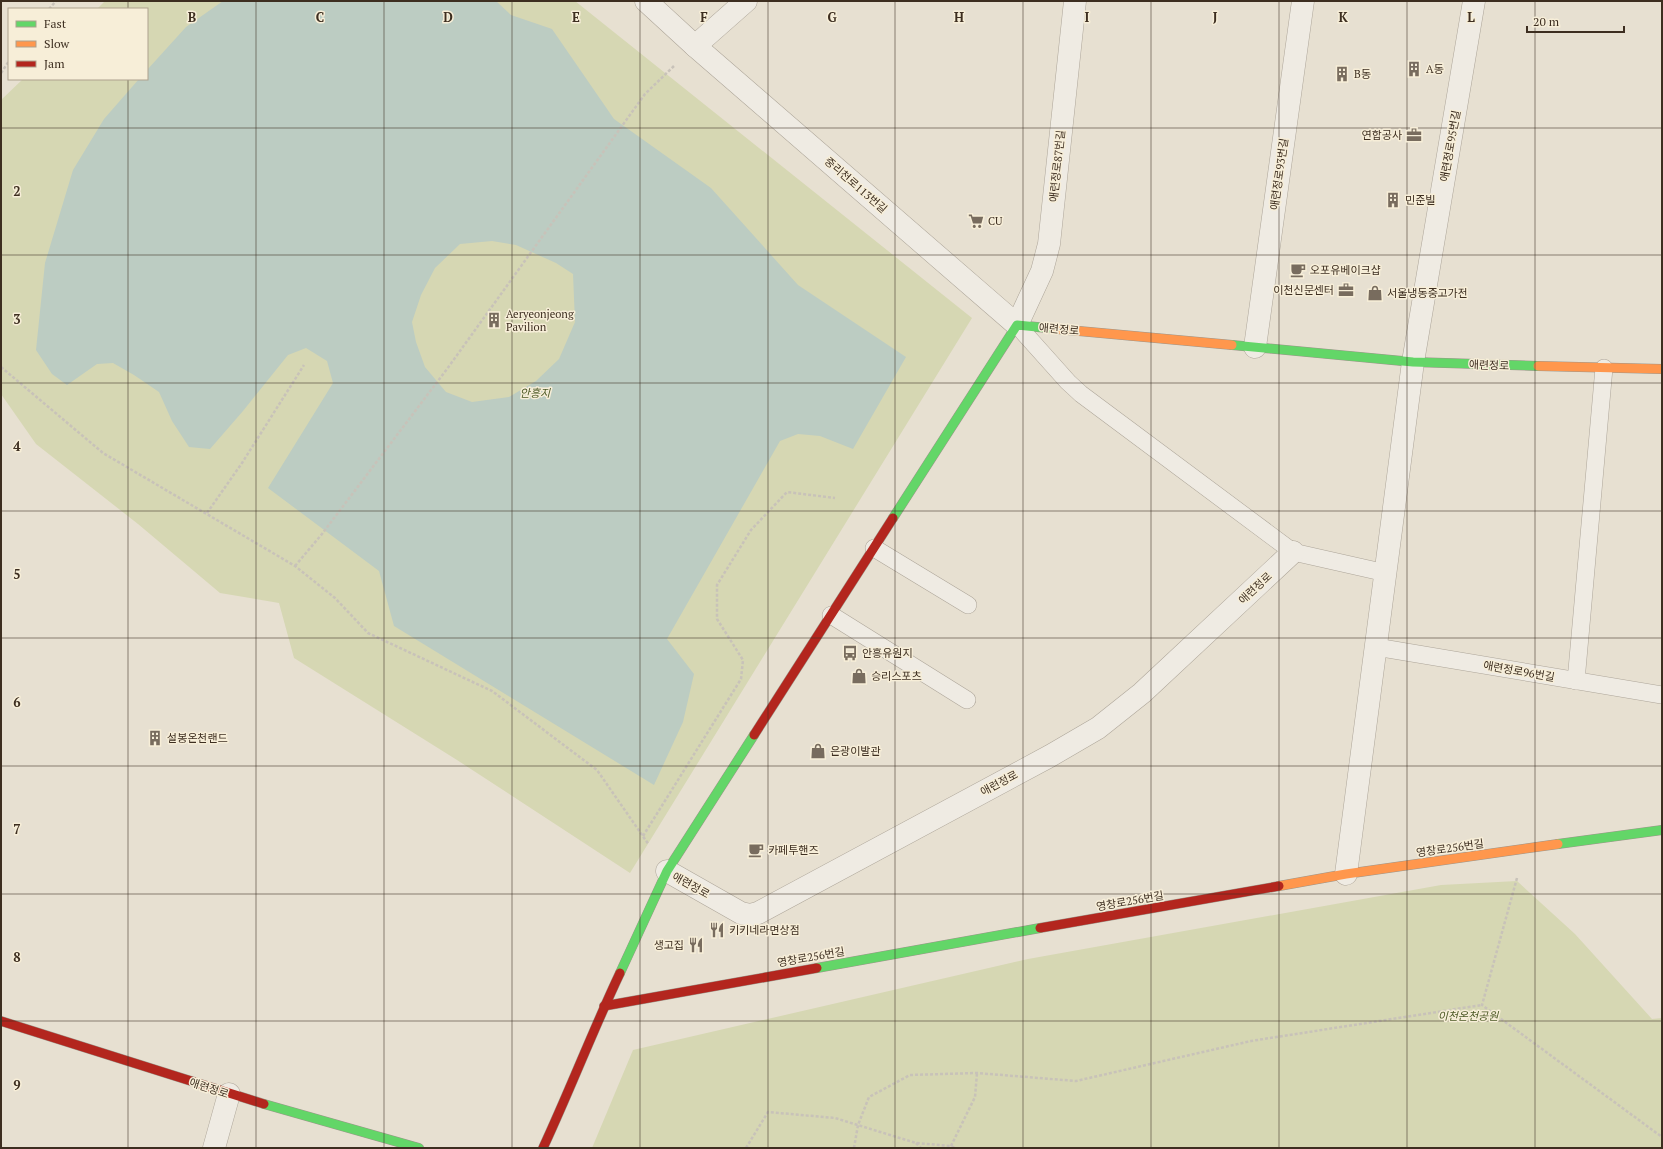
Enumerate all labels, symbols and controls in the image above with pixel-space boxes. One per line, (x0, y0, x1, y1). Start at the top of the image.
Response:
legend (8, 8, 148, 80)
text: B (188, 8, 196, 26)
text: C (316, 8, 324, 26)
text: D (443, 8, 453, 26)
text: E (572, 8, 580, 26)
text: F (700, 8, 708, 26)
text: G (827, 8, 837, 26)
text: H (954, 8, 964, 26)
text: I (1085, 8, 1090, 26)
text: J (1213, 8, 1218, 26)
text: K (1338, 8, 1348, 26)
text: L (1467, 8, 1475, 26)
scale bar (1527, 8, 1624, 34)
text: 20 m (1533, 14, 1560, 29)
text: Fast (44, 16, 67, 31)
text: Slow (44, 36, 70, 51)
text: Jam (44, 56, 65, 71)
building icon: A동 (1405, 60, 1423, 78)
place label: A동 (1426, 62, 1444, 76)
building icon: B동 (1333, 65, 1351, 83)
place label: B동 (1354, 67, 1371, 81)
street label: 애련정로95번길 (1437, 109, 1463, 183)
office icon: 연합공사 (1405, 126, 1423, 144)
place label: 연합공사 (1362, 128, 1402, 142)
street label: 애련정로87번길 (1046, 129, 1068, 203)
street label: 애련정로93번길 (1267, 137, 1291, 211)
street label: 중리천로113번길 (822, 154, 890, 216)
text: 2 (13, 182, 21, 200)
building icon: 민준빌 (1384, 191, 1402, 209)
place label: 민준빌 (1405, 193, 1435, 207)
supermarket icon: CU (967, 212, 985, 230)
place label: CU (988, 214, 1003, 228)
cafe icon: 오포유베이크샵 (1289, 261, 1307, 279)
place label: 오포유베이크샵 (1310, 263, 1381, 277)
office icon: 이천신문센터 (1337, 281, 1355, 299)
place label: 이천신문센터 (1273, 283, 1334, 297)
shop icon: 서울냉동중고가전 (1366, 284, 1384, 302)
place label: 서울냉동중고가전 (1387, 286, 1468, 300)
place label: Aeryeonjeong Pavilion (506, 307, 574, 334)
text: 3 (13, 310, 21, 328)
building icon: Aeryeonjeong Pavilion (485, 311, 503, 329)
street label: 애련정로 (1038, 320, 1080, 338)
street label: 애련정로 (1469, 357, 1509, 373)
park label: 안흥지 (520, 386, 551, 400)
text: 4 (13, 437, 21, 455)
text: 5 (13, 565, 21, 583)
street label: 애련정로 (1235, 569, 1275, 607)
bus stop icon: 안흥유원지 (841, 644, 859, 662)
place label: 안흥유원지 (862, 646, 913, 660)
street label: 애련정로96번길 (1482, 658, 1556, 684)
shop icon: 승리스포츠 (850, 667, 868, 685)
place label: 승리스포츠 (871, 669, 922, 683)
text: 6 (13, 693, 21, 711)
building icon: 설봉온천랜드 (146, 729, 164, 747)
place label: 설봉온천랜드 (167, 731, 228, 745)
shop icon: 은광이발관 (809, 742, 827, 760)
place label: 은광이발관 (830, 744, 881, 758)
street label: 애련정로 (978, 767, 1020, 799)
text: 7 (13, 820, 21, 838)
street label: 영창로256번길 (1415, 836, 1485, 860)
cafe icon: 카페투핸즈 (747, 841, 765, 859)
place label: 카페투핸즈 (768, 843, 819, 857)
street label: 애련정로 (670, 869, 712, 901)
street label: 영창로256번길 (1095, 888, 1165, 914)
restaurant icon: 키키네라면상점 (708, 921, 726, 939)
place label: 키키네라면상점 (729, 923, 800, 937)
restaurant icon: 생고집 (687, 936, 705, 954)
place label: 생고집 (654, 938, 684, 952)
street label: 영창로256번길 (776, 944, 846, 970)
text: 8 (13, 948, 21, 966)
park label: 이천온천공원 (1438, 1009, 1499, 1023)
street label: 애련정로 (188, 1075, 230, 1101)
text: 9 (13, 1076, 21, 1094)

